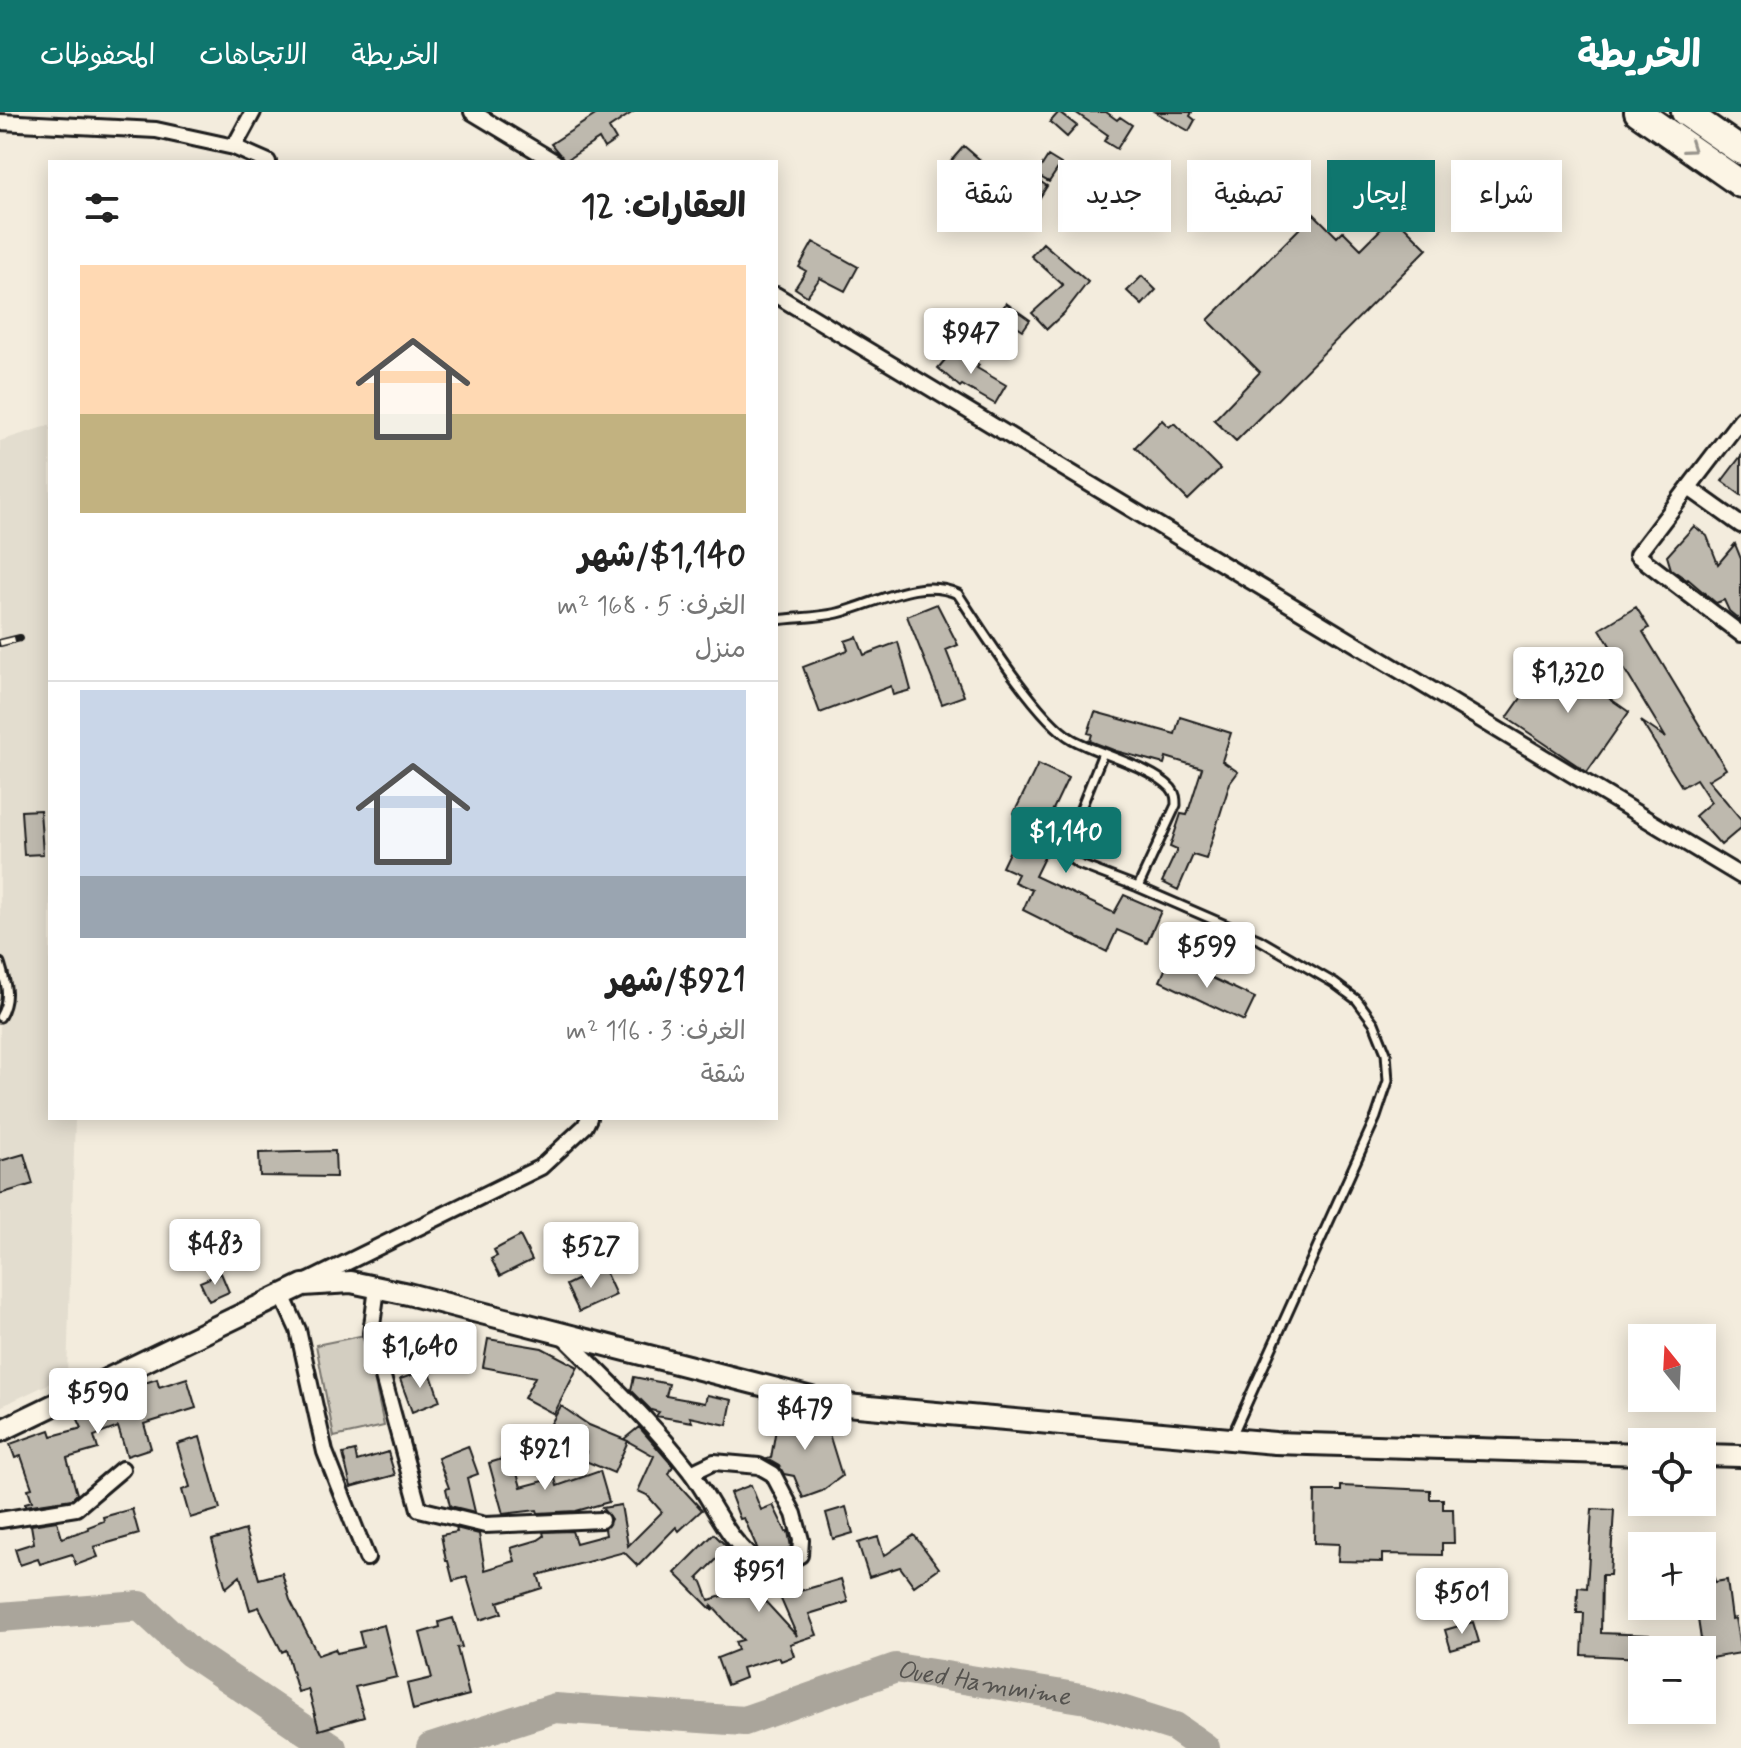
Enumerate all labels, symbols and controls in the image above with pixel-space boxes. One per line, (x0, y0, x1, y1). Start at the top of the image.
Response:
text: الخريطة (1577, 32, 1701, 81)
text: المحفوظات (40, 38, 155, 75)
text: الاتجاهات (199, 38, 307, 75)
text: الخريطة (351, 38, 439, 75)
one-way arrow (1681, 138, 1695, 153)
chip: شقة (937, 160, 1042, 232)
chip: جديد (1058, 160, 1171, 232)
chip: تصفية (1187, 160, 1311, 232)
chip: إيجار (1327, 160, 1435, 232)
chip: شراء (1451, 160, 1562, 232)
text: العقارات: 12 (581, 185, 746, 230)
icon: filters (80, 186, 124, 230)
pin: $947 (924, 308, 1018, 376)
icon: home (341, 317, 485, 461)
text: $947 (942, 317, 1000, 351)
text: $1,140/شهر (578, 534, 746, 579)
text: الغرف: 5 · 168 m² (557, 590, 746, 624)
text: منزل (695, 633, 746, 667)
pin: $1,320 (1503, 647, 1633, 715)
text: $1,320 (1531, 656, 1605, 690)
icon: home (341, 742, 485, 886)
pin: $1,140 (1001, 807, 1131, 875)
text: $1,140 (1029, 816, 1103, 850)
pin: $599 (1160, 922, 1254, 990)
text: $599 (1177, 931, 1237, 965)
text: $921/شهر (607, 959, 746, 1004)
text: الغرف: 3 · 116 m² (566, 1015, 746, 1049)
text: شقة (701, 1058, 746, 1092)
pin: $483 (168, 1219, 262, 1287)
pin: $527 (544, 1222, 638, 1290)
text: $483 (187, 1228, 243, 1262)
text: $527 (561, 1231, 621, 1265)
pin: $1,640 (355, 1322, 485, 1390)
north arrow (1628, 1324, 1716, 1412)
map controls (1628, 1324, 1716, 1724)
text: $1,640 (382, 1331, 458, 1365)
pin: $590 (51, 1368, 145, 1436)
text: $590 (67, 1377, 129, 1411)
pin: $479 (758, 1384, 852, 1452)
text: $479 (776, 1393, 834, 1427)
pin: $921 (498, 1424, 592, 1492)
button: locate (1628, 1428, 1716, 1516)
text: $921 (519, 1433, 571, 1467)
button: + (1628, 1532, 1716, 1620)
pin: $951 (712, 1546, 806, 1614)
text: $951 (733, 1555, 785, 1589)
pin: $501 (1415, 1568, 1509, 1636)
text: $501 (1434, 1577, 1490, 1611)
button: − (1628, 1636, 1716, 1724)
water label: Oued Hammime (894, 1653, 1074, 1715)

